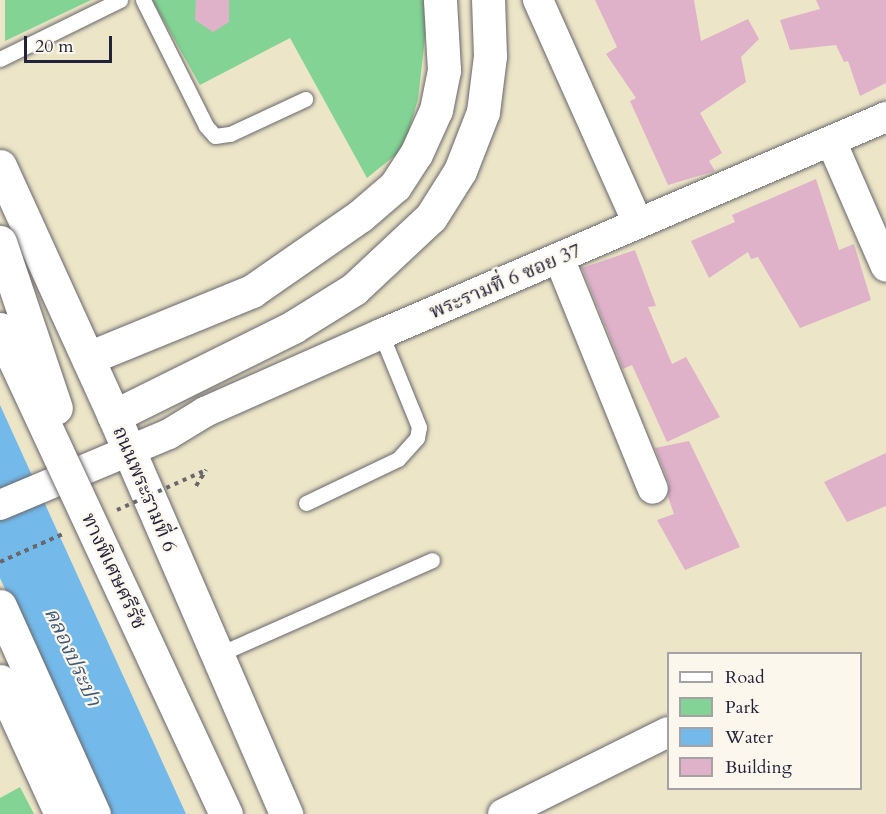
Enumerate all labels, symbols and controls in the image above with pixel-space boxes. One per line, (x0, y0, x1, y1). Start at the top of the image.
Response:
scale bar (27, 24, 116, 62)
text: 20 m (35, 34, 74, 59)
street label: พระรามที่ 6 ซอย 37 (426, 238, 584, 324)
street label: ถนนพระรามที่ 6 (108, 423, 182, 555)
street label: ทางพิเศษศรีรัช (77, 509, 151, 633)
water label: คลองประปา (38, 604, 106, 710)
legend (667, 652, 862, 790)
text: Road (725, 665, 765, 690)
text: Park (725, 695, 760, 720)
text: Water (725, 725, 773, 750)
text: Building (725, 755, 792, 780)

